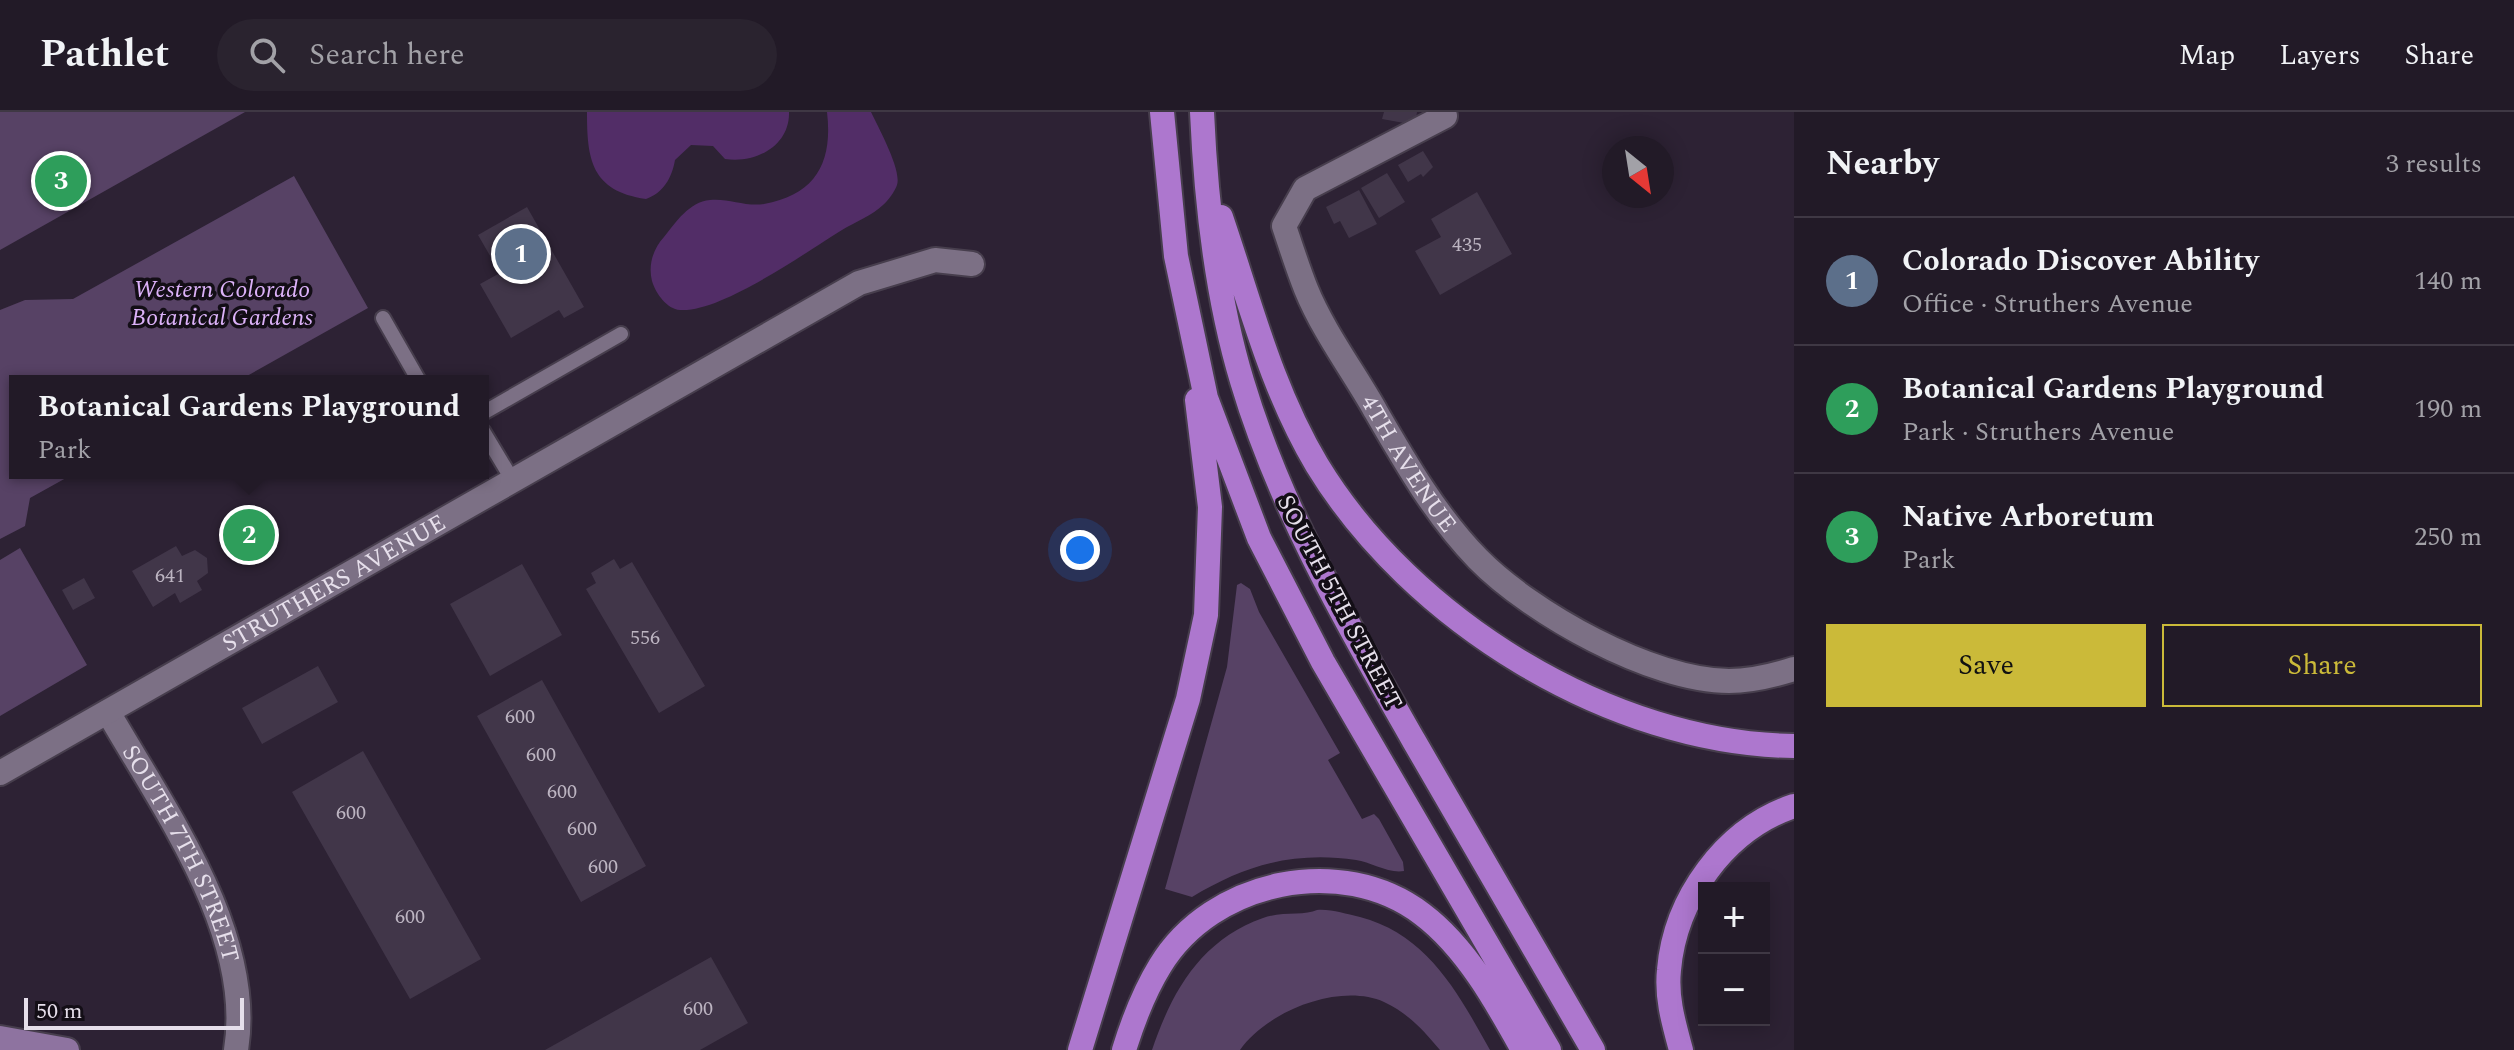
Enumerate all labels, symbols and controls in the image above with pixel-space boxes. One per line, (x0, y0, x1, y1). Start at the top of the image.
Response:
search box (217, 19, 777, 91)
text: Pathlet (40, 26, 169, 84)
text: Search here (309, 32, 465, 78)
icon: search (245, 33, 289, 77)
text: Map (2179, 34, 2235, 77)
text: Layers (2279, 34, 2361, 77)
text: Share (2405, 34, 2474, 77)
north arrow (1602, 136, 1674, 208)
text: Nearby (1826, 138, 1939, 190)
text: 3 results (2386, 144, 2482, 184)
pin: 3 (35, 151, 87, 211)
pin: 1 (495, 224, 547, 284)
house number: 435 (1452, 230, 1482, 260)
text: Colorado Discover Ability (1902, 238, 2259, 284)
text: 1 (1845, 261, 1859, 301)
text: 140 m (2414, 261, 2482, 301)
park label: Western Colorado Botanical Gardens (131, 272, 314, 336)
text: Office · Struthers Avenue (1902, 284, 2193, 324)
text: Botanical Gardens Playground (1902, 366, 2324, 412)
popup (9, 375, 489, 479)
text: Botanical Gardens Playground (38, 384, 460, 430)
street label: 4TH AVENUE (1351, 388, 1465, 541)
text: 2 (1845, 389, 1859, 429)
text: 190 m (2414, 389, 2482, 429)
text: Park · Struthers Avenue (1902, 412, 2174, 452)
text: Park (38, 430, 91, 470)
street label: SOUTH 5TH STREET (1267, 489, 1411, 716)
text: Native Arboretum (1902, 494, 2154, 540)
street label: STRUTHERS AVENUE (215, 505, 453, 662)
pin: 2 (223, 505, 275, 565)
text: 3 (1845, 517, 1859, 557)
text: 250 m (2414, 517, 2482, 557)
your location (1060, 530, 1100, 570)
text: Park (1902, 540, 1956, 580)
house number: 641 (155, 561, 185, 591)
house number: 556 (630, 623, 660, 653)
button: Save (1826, 624, 2146, 707)
button: Share (2162, 624, 2482, 707)
house number: 600 (505, 702, 535, 732)
street label: SOUTH 7TH STREET (112, 738, 248, 966)
house number: 600 (526, 740, 556, 770)
house number: 600 (547, 777, 577, 807)
house number: 600 (336, 798, 366, 828)
house number: 600 (567, 814, 597, 844)
house number: 600 (588, 852, 618, 882)
map controls (1698, 882, 1770, 1026)
button: + (1698, 882, 1770, 954)
house number: 600 (395, 902, 425, 932)
button: − (1698, 954, 1770, 1026)
scale bar (24, 994, 244, 1030)
house number: 600 (683, 994, 713, 1024)
text: 50 m (36, 995, 82, 1028)

